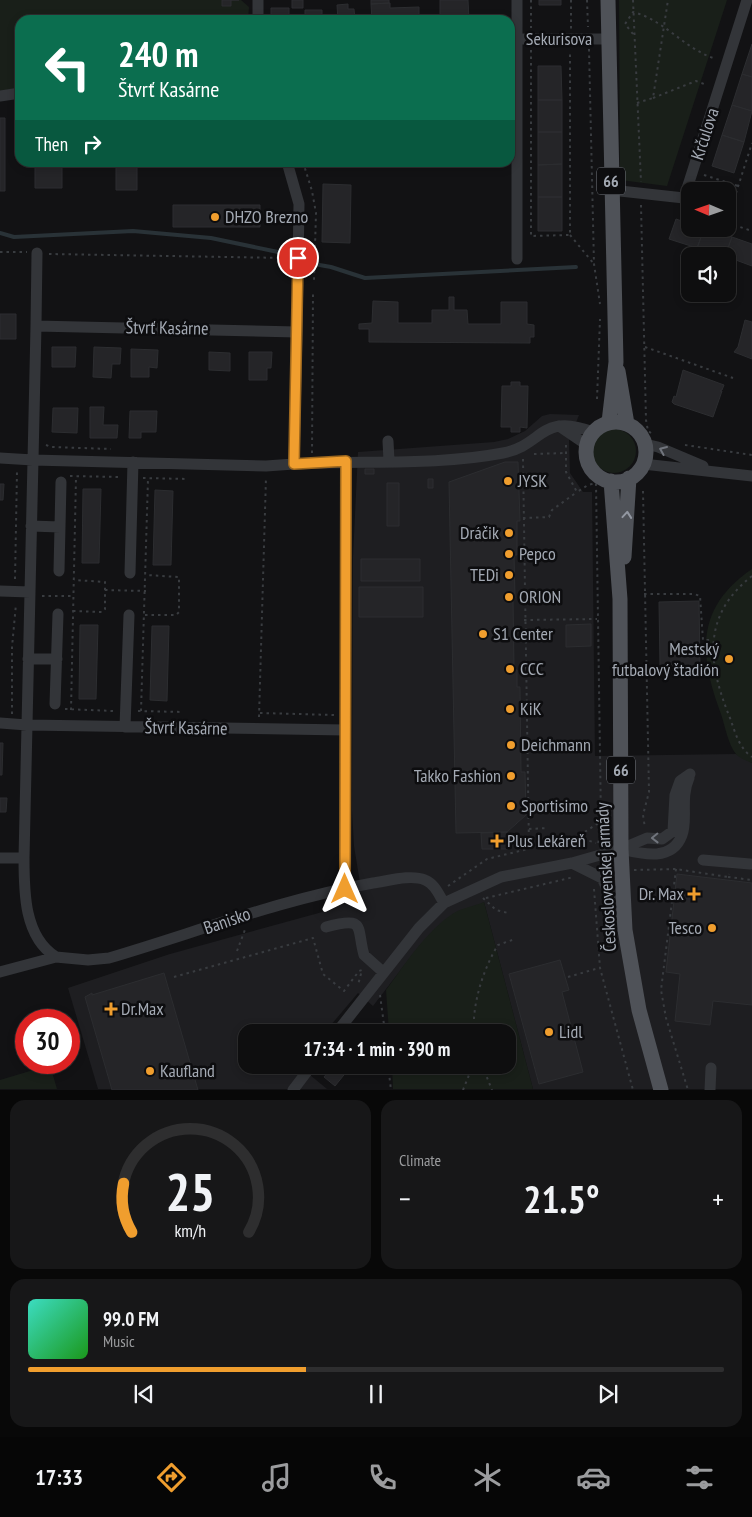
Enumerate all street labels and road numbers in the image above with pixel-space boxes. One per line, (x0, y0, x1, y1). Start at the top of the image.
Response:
street label: Sekurisova (526, 27, 592, 50)
street label: Krčulova (685, 105, 724, 163)
road number: 66 (597, 168, 625, 195)
street label: Štvrť Kasárne (125, 315, 209, 340)
street label: Štvrť Kasárne (144, 715, 228, 740)
road number: 66 (607, 756, 635, 784)
street label: Československej armády (590, 801, 621, 952)
street label: Banisko (200, 902, 254, 939)

